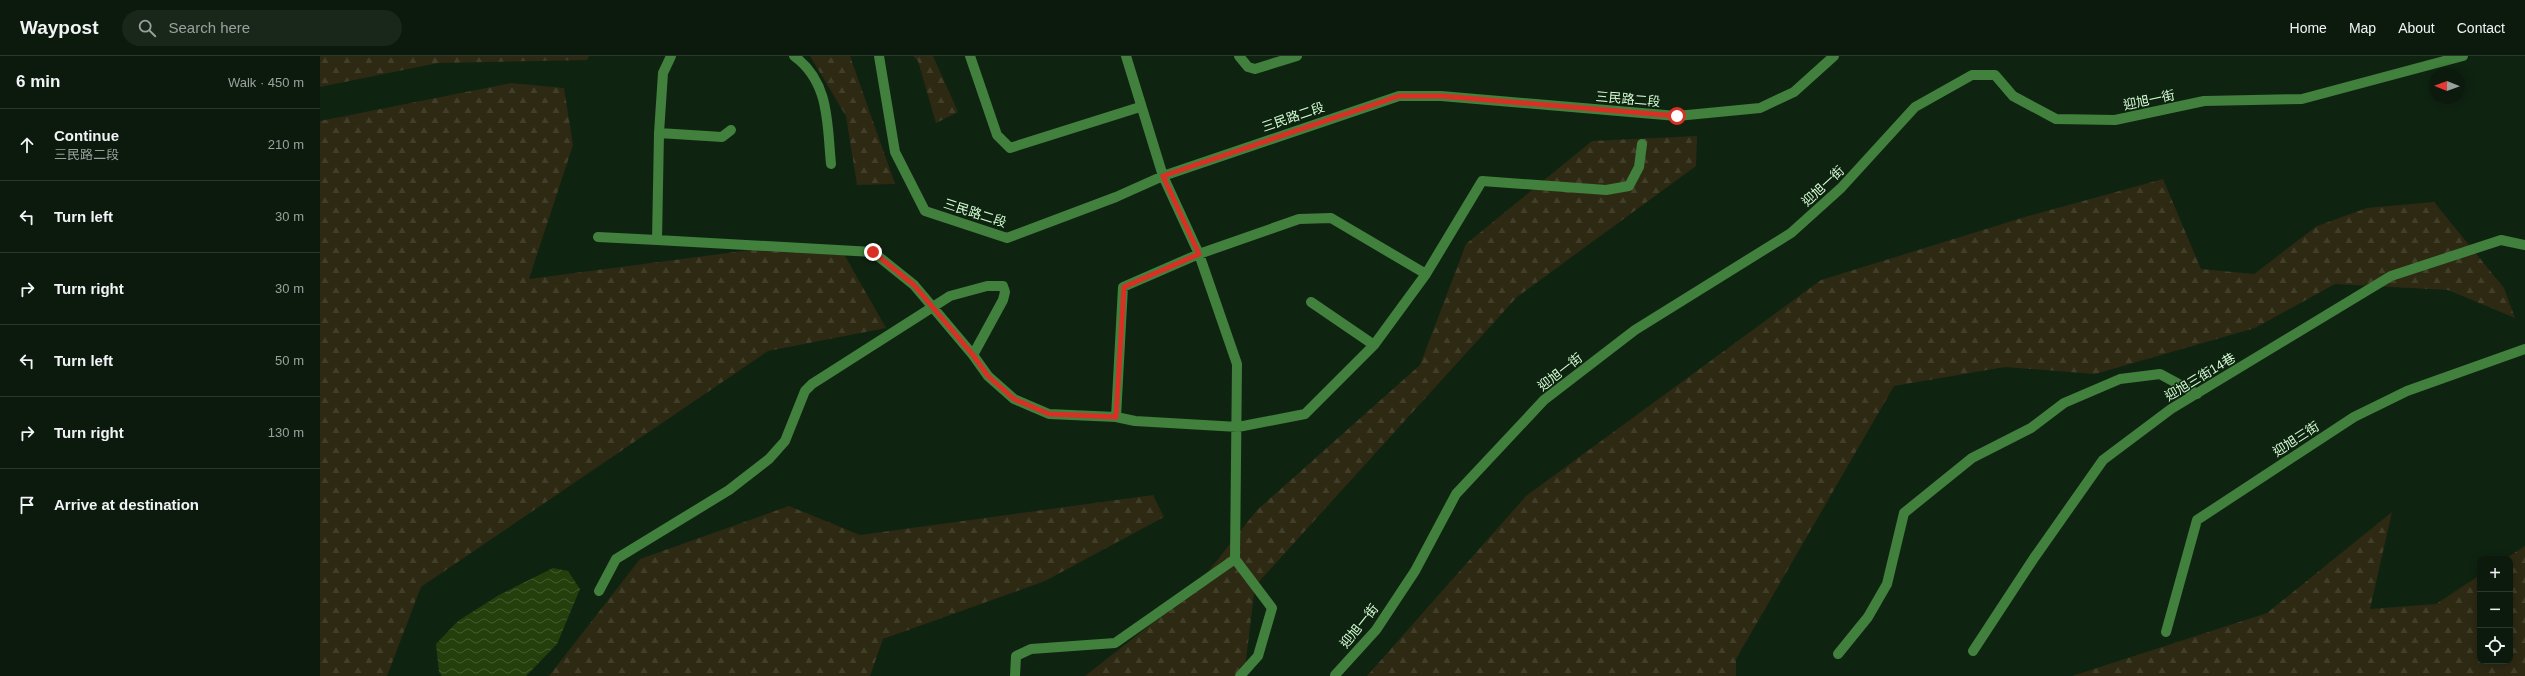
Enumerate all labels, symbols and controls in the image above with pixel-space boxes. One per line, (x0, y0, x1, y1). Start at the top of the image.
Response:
search box (122, 10, 402, 46)
text: Waypost (20, 17, 98, 38)
icon: search (136, 17, 158, 39)
text: Search here (168, 19, 250, 36)
text: Home (2290, 20, 2327, 36)
text: Map (2349, 20, 2376, 36)
text: About (2398, 20, 2435, 36)
text: Contact (2457, 20, 2505, 36)
north arrow (2429, 68, 2465, 104)
text: 6 min (16, 72, 60, 91)
text: Walk · 450 m (228, 75, 304, 90)
street label: 迎旭一街 (2122, 87, 2176, 113)
street label: 三民路二段 (1595, 89, 1661, 109)
street label: 三民路二段 (1260, 99, 1326, 135)
route start (1668, 107, 1686, 125)
text: Continue (54, 127, 119, 144)
icon: ahead (16, 134, 38, 156)
text: 210 m (268, 137, 304, 152)
text: 三民路二段 (54, 147, 119, 162)
street label: 迎旭一街 (1799, 163, 1847, 209)
street label: 三民路二段 (942, 196, 1008, 230)
icon: left (16, 206, 38, 228)
text: Turn left (54, 208, 113, 225)
text: 30 m (275, 209, 304, 224)
route end (864, 243, 882, 261)
icon: right (16, 278, 38, 300)
text: Turn right (54, 280, 124, 297)
text: 30 m (275, 281, 304, 296)
icon: left (16, 350, 38, 372)
street label: 迎旭一街 (1535, 350, 1585, 394)
street label: 迎旭三街14巷 (2162, 350, 2238, 404)
text: Turn left (54, 352, 113, 369)
text: 50 m (275, 353, 304, 368)
street label: 迎旭三街 (2270, 419, 2322, 459)
icon: right (16, 422, 38, 444)
text: Turn right (54, 424, 124, 441)
text: 130 m (268, 425, 304, 440)
icon: arrive (16, 494, 38, 516)
text: Arrive at destination (54, 496, 199, 513)
map controls (2477, 556, 2513, 664)
button: + (2477, 556, 2513, 592)
button: − (2477, 592, 2513, 628)
street label: 迎旭一街 (1337, 601, 1381, 651)
button: locate (2477, 628, 2513, 664)

